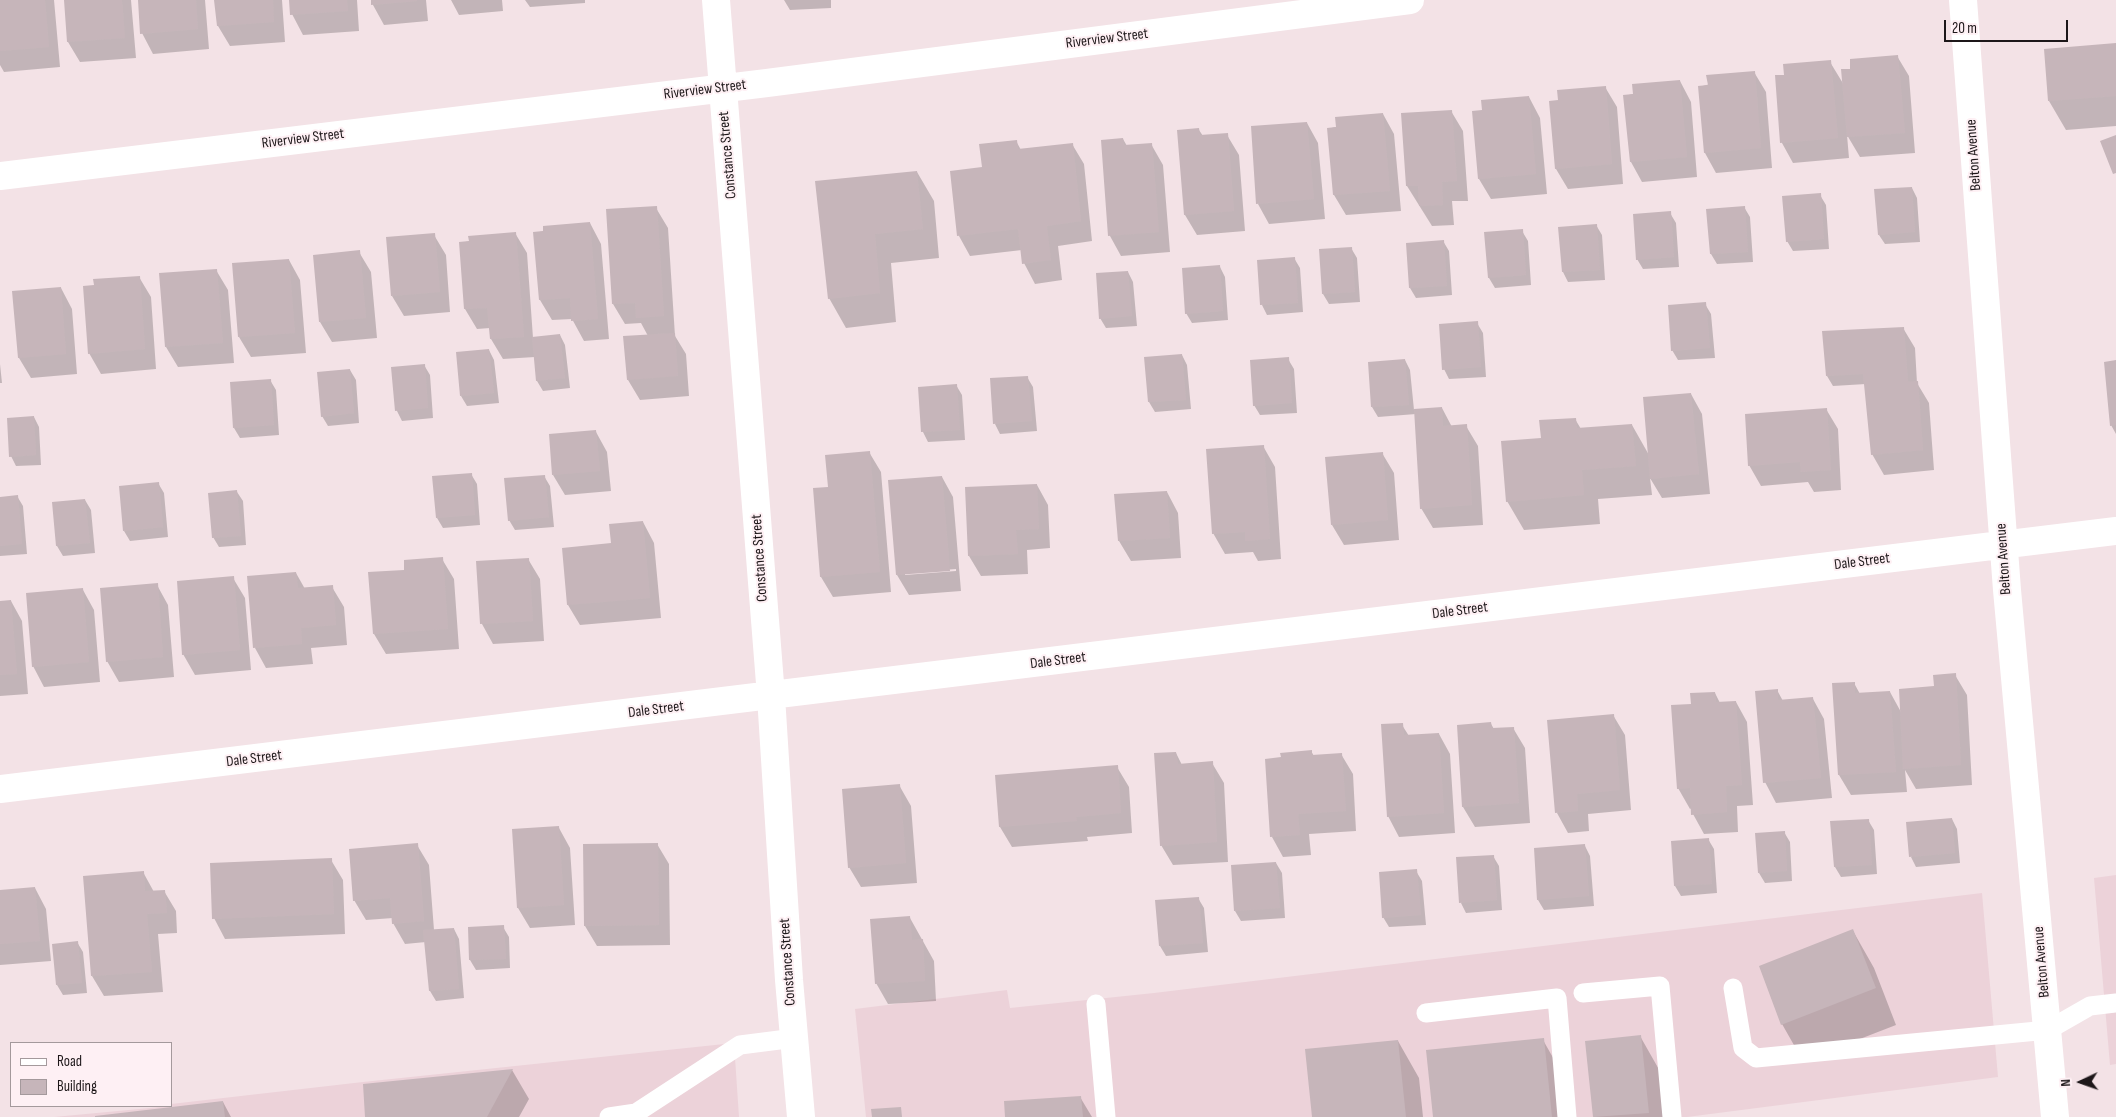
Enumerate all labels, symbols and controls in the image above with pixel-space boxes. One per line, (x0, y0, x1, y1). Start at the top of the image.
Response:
scale bar (1946, 10, 2070, 42)
text: 20 m (1952, 19, 1977, 38)
street label: Riverview Street (1065, 25, 1149, 53)
street label: Riverview Street (663, 76, 747, 104)
street label: Constance Street (715, 110, 741, 200)
street label: Belton Avenue (1963, 119, 1985, 191)
street label: Riverview Street (261, 125, 345, 153)
street label: Constance Street (748, 514, 772, 602)
street label: Belton Avenue (1993, 523, 2015, 595)
street label: Dale Street (1833, 550, 1891, 574)
street label: Dale Street (1431, 599, 1489, 623)
street label: Dale Street (1029, 649, 1087, 673)
street label: Dale Street (627, 698, 685, 722)
street label: Dale Street (225, 747, 283, 771)
street label: Constance Street (776, 918, 800, 1006)
street label: Belton Avenue (2030, 926, 2054, 998)
legend (10, 1042, 172, 1107)
text: Road (57, 1052, 82, 1071)
north arrow (2056, 1057, 2106, 1107)
text: Building (57, 1077, 97, 1096)
text: N (2057, 1079, 2074, 1087)

